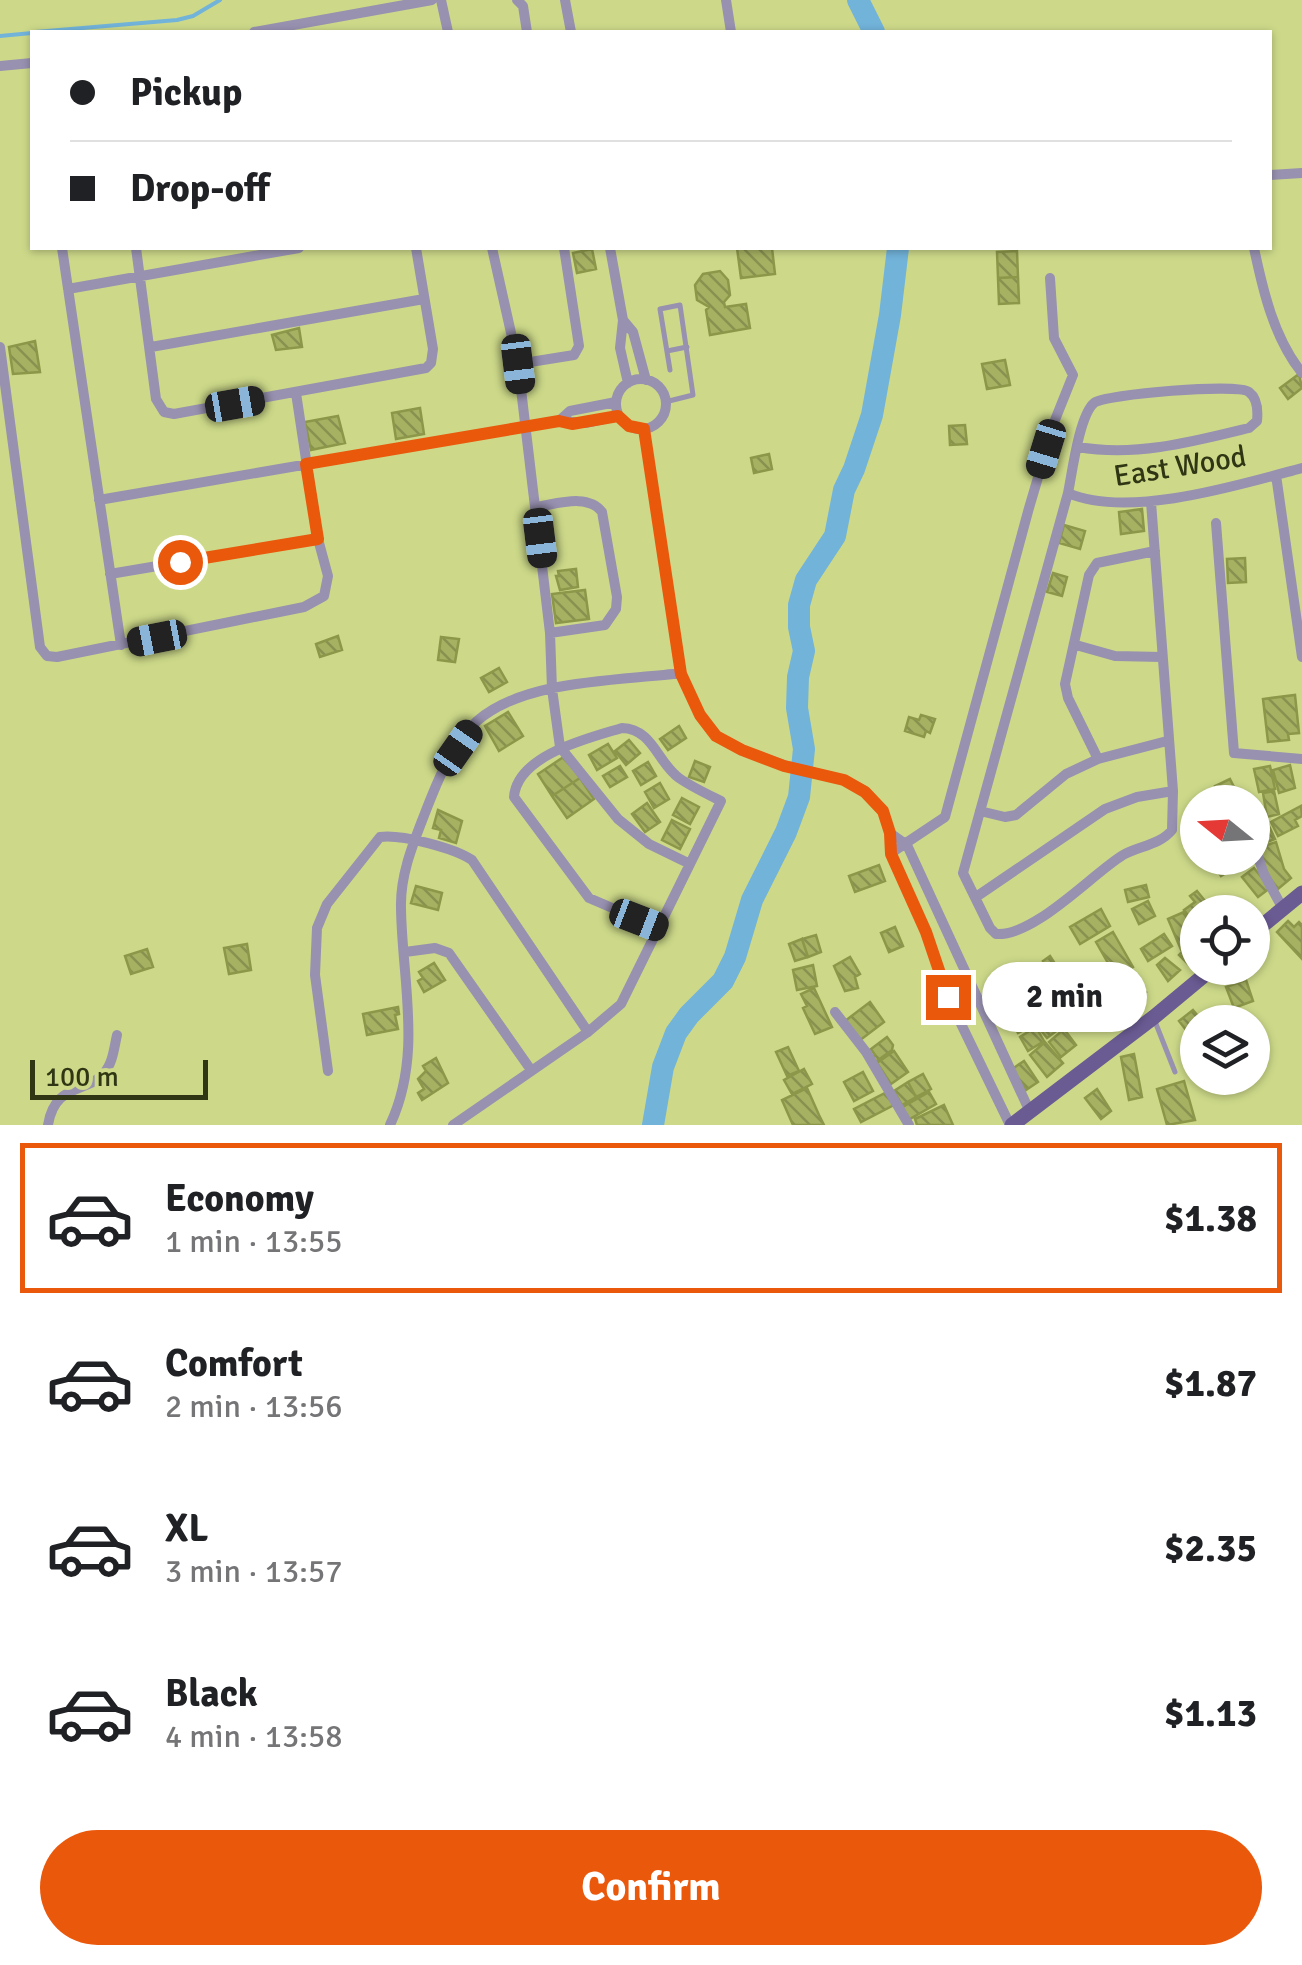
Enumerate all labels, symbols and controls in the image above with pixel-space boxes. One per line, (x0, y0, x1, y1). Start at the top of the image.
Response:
text: Pickup (130, 69, 242, 116)
text: Drop-off (130, 165, 270, 212)
car (499, 332, 537, 396)
car (203, 384, 267, 424)
car (1023, 416, 1069, 482)
street label: East Wood (1111, 438, 1249, 495)
car (521, 506, 559, 570)
route start (158, 540, 203, 585)
car (125, 618, 189, 658)
car (429, 715, 487, 781)
north arrow (1180, 785, 1270, 875)
map controls (1180, 785, 1270, 1095)
car (606, 895, 672, 945)
button: locate (1180, 895, 1270, 985)
callout: 2 min (983, 962, 1148, 1032)
route end (926, 975, 971, 1020)
text: 2 min (1026, 977, 1103, 1016)
button: layers (1180, 1005, 1270, 1095)
scale bar (30, 1055, 208, 1100)
text: 100 m (45, 1060, 119, 1094)
icon: car (45, 1173, 135, 1263)
text: Economy (165, 1175, 314, 1222)
text: $1.38 (1164, 1195, 1257, 1242)
text: 1 min · 13:55 (165, 1222, 343, 1261)
icon: car (45, 1338, 135, 1428)
text: Comfort (165, 1340, 303, 1387)
text: $1.87 (1164, 1360, 1257, 1407)
text: 2 min · 13:56 (165, 1387, 343, 1426)
icon: car (45, 1503, 135, 1593)
text: XL (165, 1505, 208, 1552)
text: $2.35 (1164, 1525, 1257, 1572)
text: 3 min · 13:57 (165, 1552, 343, 1591)
icon: car (45, 1668, 135, 1758)
text: Black (165, 1670, 258, 1717)
text: $1.13 (1164, 1690, 1257, 1737)
text: 4 min · 13:58 (165, 1717, 343, 1756)
button: Confirm (40, 1830, 1262, 1945)

